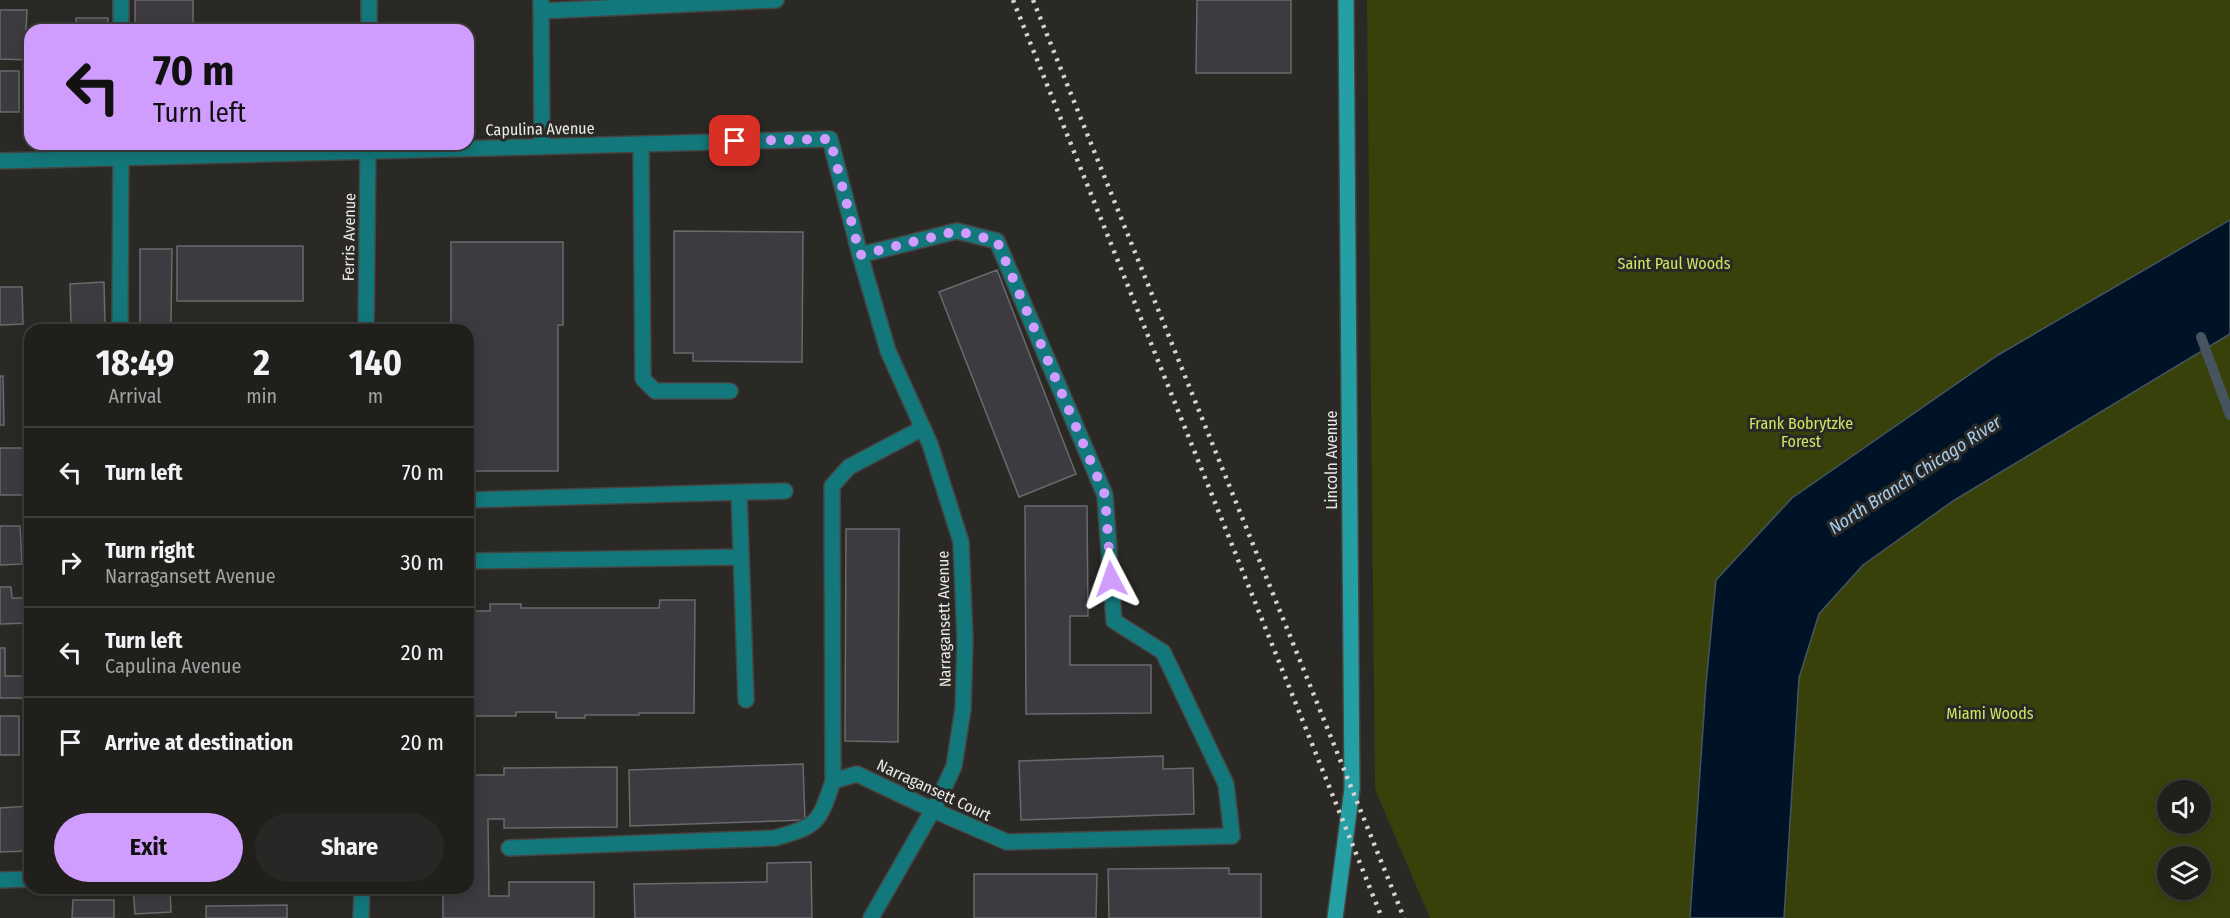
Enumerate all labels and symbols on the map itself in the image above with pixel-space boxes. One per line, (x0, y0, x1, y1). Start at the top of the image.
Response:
pin (709, 115, 760, 166)
street label: Capulina Avenue (485, 119, 595, 139)
street label: Ferris Avenue (339, 193, 359, 281)
park label: Saint Paul Woods (1617, 254, 1731, 273)
street label: Lincoln Avenue (1322, 410, 1341, 510)
water label: North Branch Chicago River (1825, 411, 2006, 539)
park label: Frank Bobrytzke Forest (1749, 414, 1853, 451)
position arrow (1079, 547, 1143, 611)
street label: Narragansett Avenue (933, 551, 955, 687)
park label: Miami Woods (1946, 704, 2034, 723)
street label: Narragansett Court (874, 755, 995, 825)

